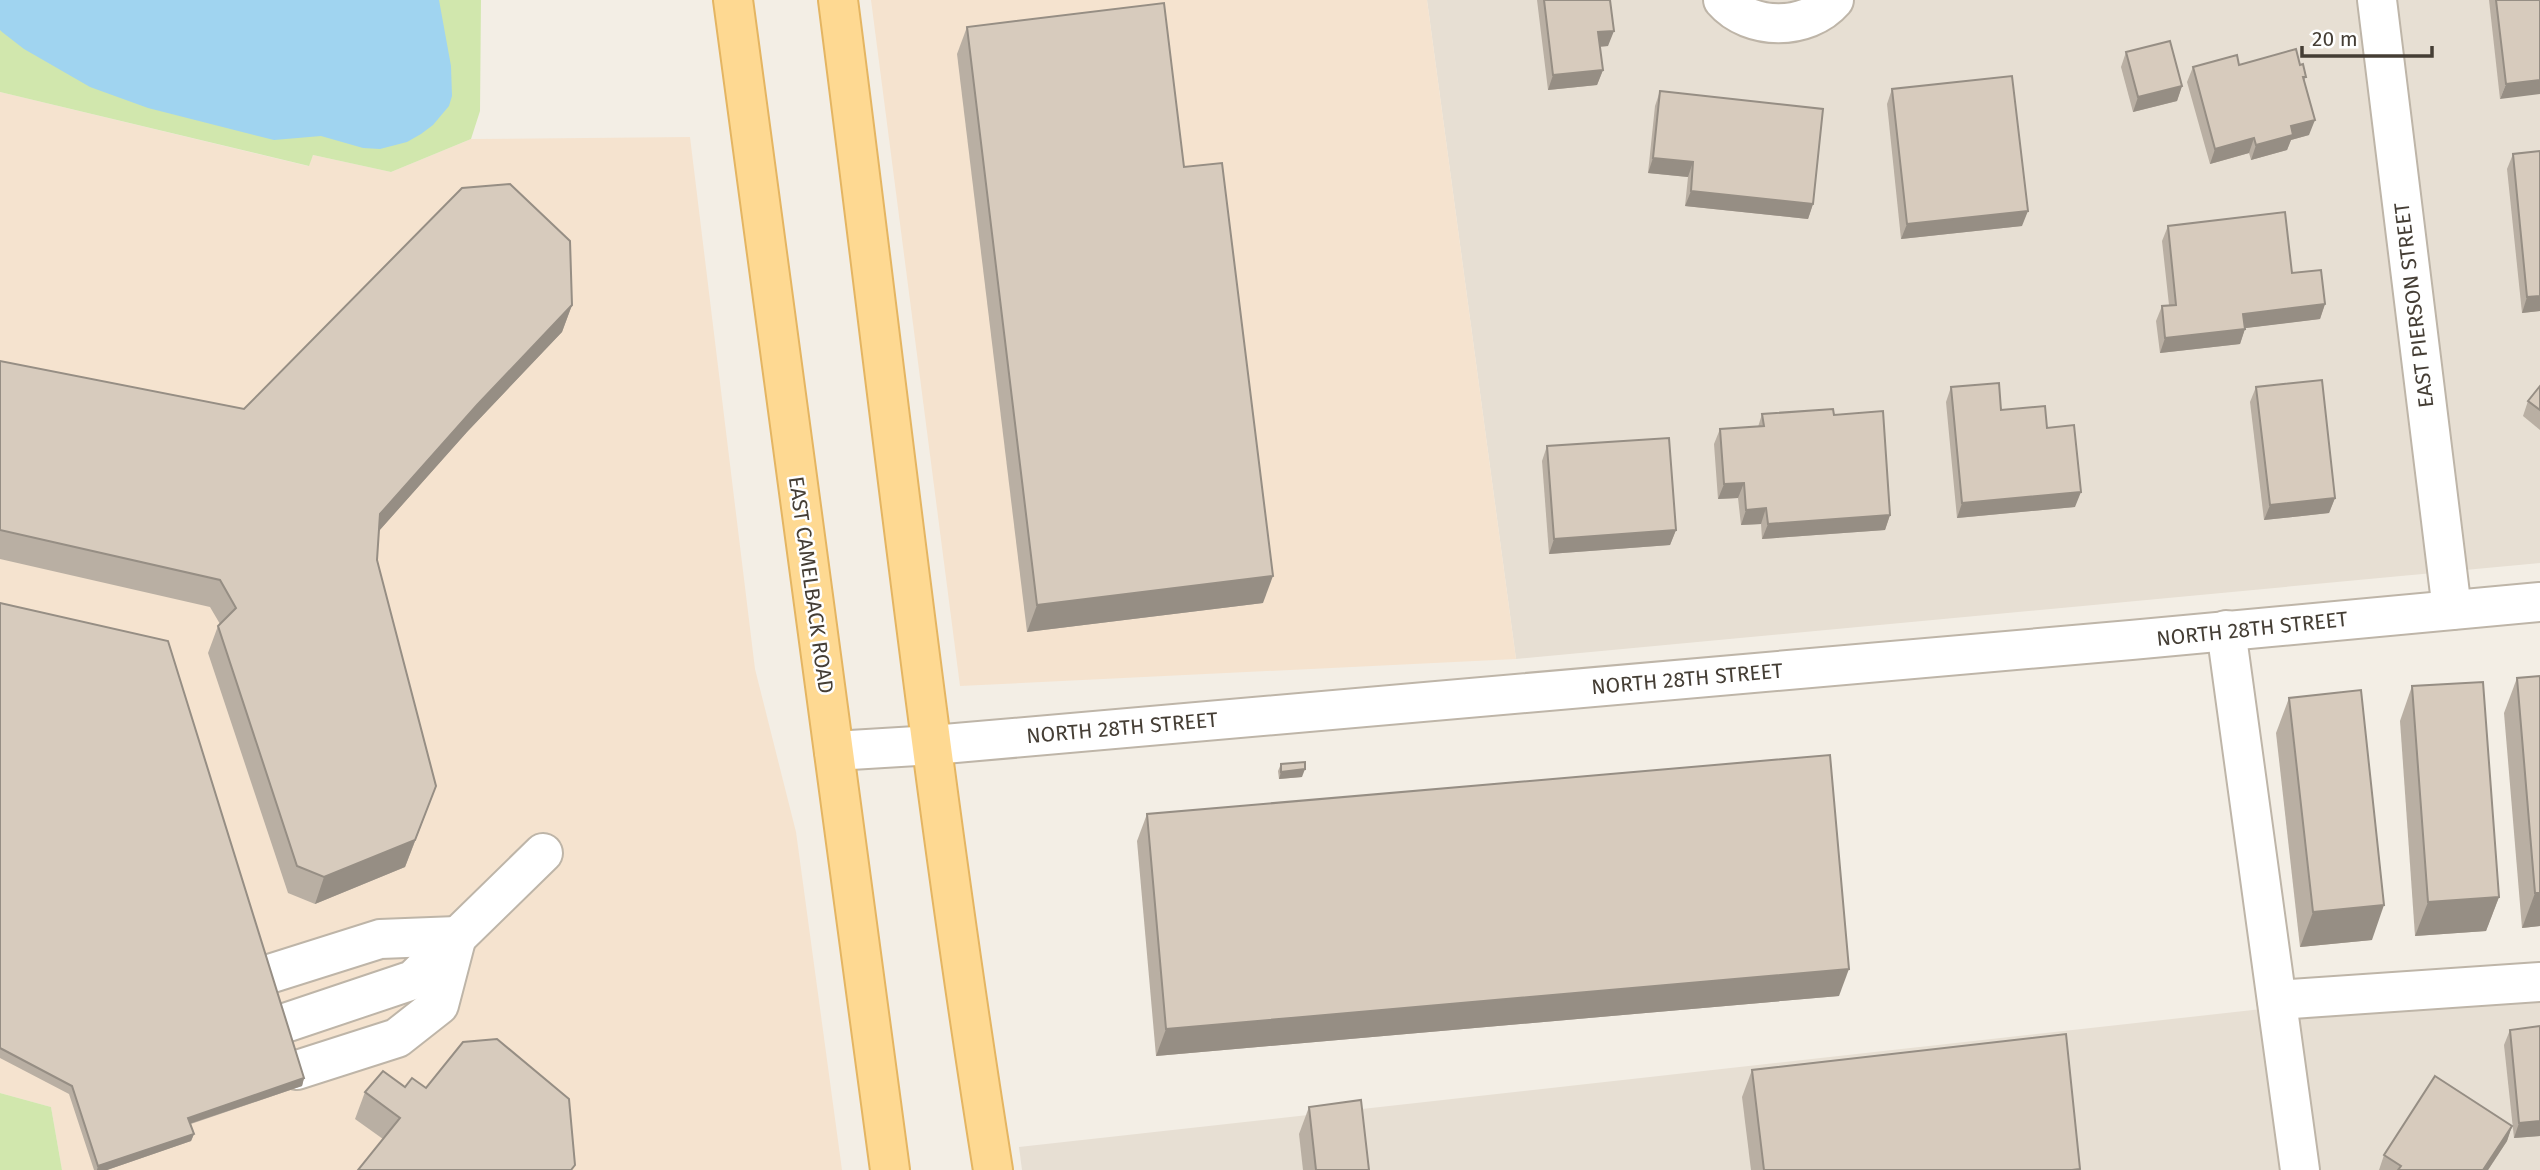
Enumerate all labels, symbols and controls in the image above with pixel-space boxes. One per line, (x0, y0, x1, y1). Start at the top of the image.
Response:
scale bar (2302, 14, 2432, 58)
text: 20 m (2312, 26, 2358, 52)
street label: EAST PIERSON STREET (2388, 201, 2439, 409)
street label: EAST CAMELBACK ROAD (783, 475, 839, 695)
street label: NORTH 28TH STREET (2155, 606, 2349, 652)
street label: NORTH 28TH STREET (1590, 658, 1784, 700)
street label: NORTH 28TH STREET (1025, 707, 1219, 749)

